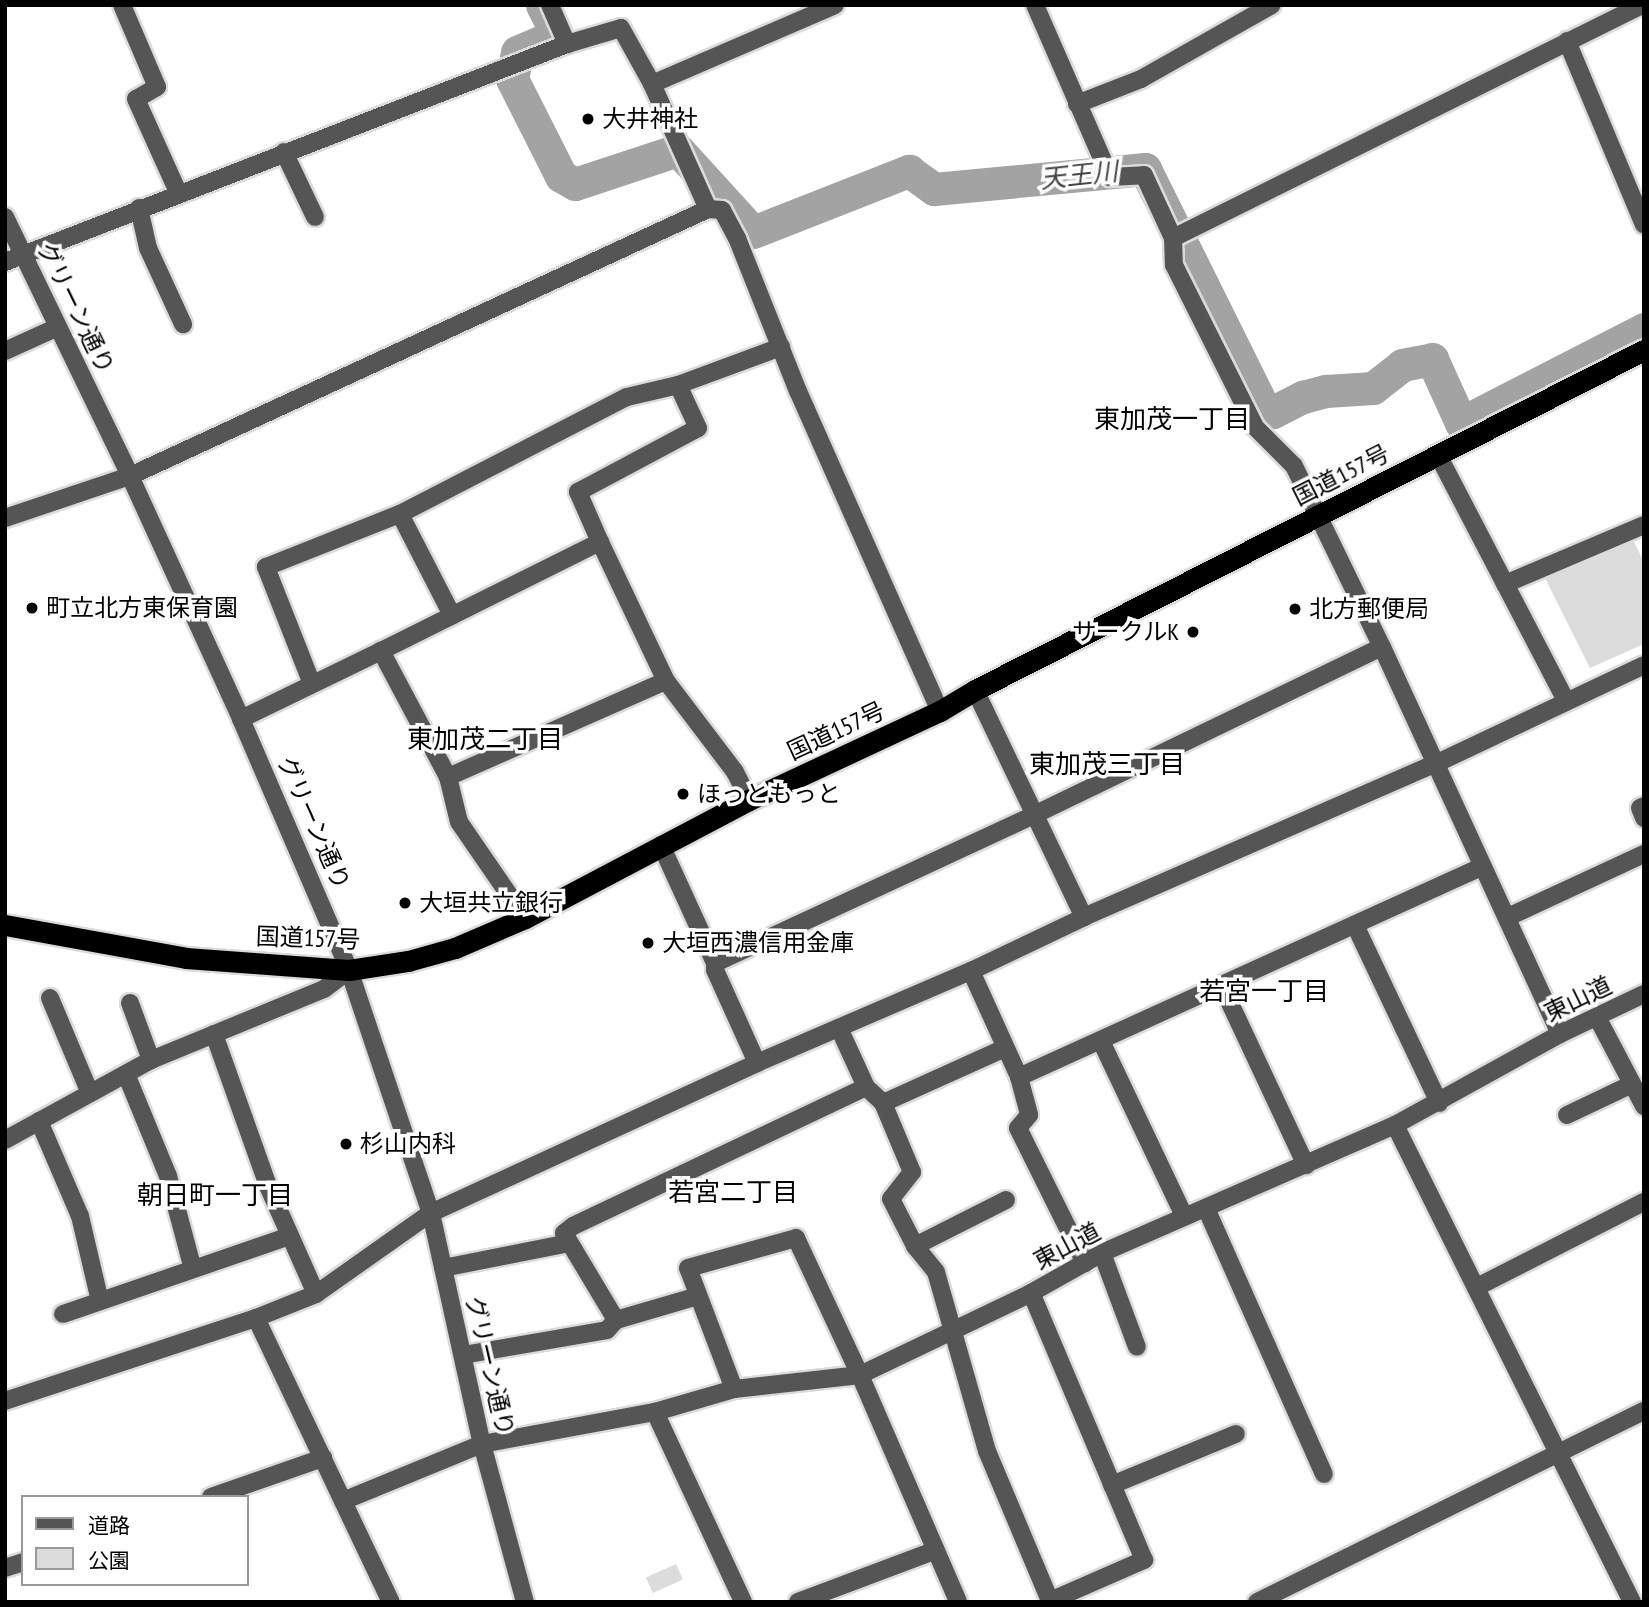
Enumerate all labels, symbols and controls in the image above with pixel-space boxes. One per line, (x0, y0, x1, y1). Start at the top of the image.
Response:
place label: 大井神社 (602, 105, 698, 133)
marker: 大井神社 (580, 111, 596, 127)
water label: 天王川 (1039, 155, 1119, 195)
street label: グリーン通り (31, 237, 121, 379)
district label: 東加茂一丁目 (1094, 403, 1250, 435)
street label: 国道157号 (1288, 438, 1394, 512)
place label: 町立北方東保育園 (46, 594, 238, 622)
place label: 北方郵便局 (1309, 595, 1429, 623)
marker: 町立北方東保育園 (24, 600, 40, 616)
marker: 北方郵便局 (1287, 601, 1303, 617)
place label: サークルK (1071, 618, 1179, 646)
marker: サークルK (1185, 624, 1201, 640)
street label: 国道157号 (783, 696, 889, 766)
district label: 東加茂二丁目 (407, 723, 563, 755)
district label: 東加茂三丁目 (1029, 748, 1185, 780)
street label: グリーン通り (272, 751, 356, 895)
place label: ほっともっと (697, 780, 841, 808)
marker: ほっともっと (675, 786, 691, 802)
place label: 大垣共立銀行 (419, 889, 563, 917)
marker: 大垣共立銀行 (397, 895, 413, 911)
street label: 国道157号 (255, 922, 361, 954)
place label: 大垣西濃信用金庫 (662, 929, 854, 957)
marker: 大垣西濃信用金庫 (640, 935, 656, 951)
street label: 東山道 (1539, 970, 1617, 1028)
district label: 若宮一丁目 (1199, 975, 1329, 1007)
place label: 杉山内科 (360, 1130, 456, 1158)
marker: 杉山内科 (338, 1136, 354, 1152)
district label: 若宮二丁目 (668, 1176, 798, 1208)
district label: 朝日町一丁目 (137, 1179, 293, 1211)
street label: 東山道 (1028, 1216, 1106, 1276)
street label: グリーン通り (460, 1293, 520, 1439)
legend (21, 1495, 248, 1586)
text: 道路 (88, 1512, 130, 1539)
text: 公園 (88, 1547, 130, 1574)

